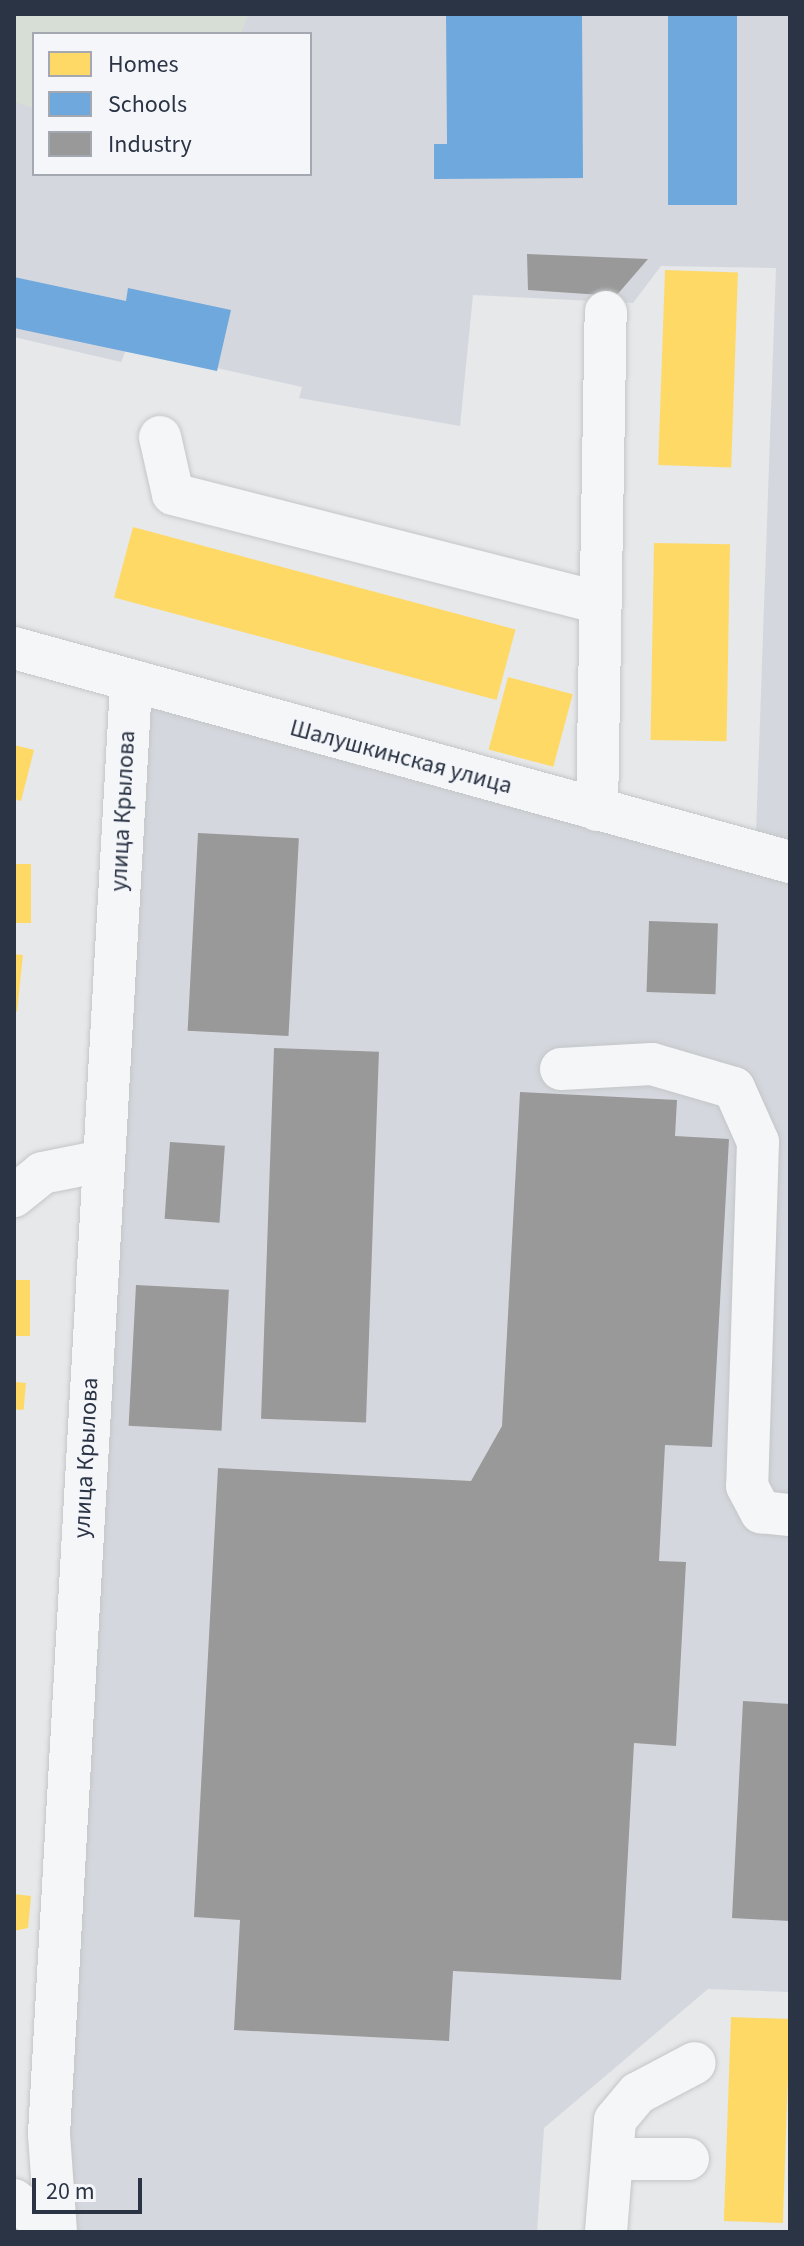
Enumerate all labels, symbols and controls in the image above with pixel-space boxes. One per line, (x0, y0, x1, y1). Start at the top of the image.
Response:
legend (32, 32, 312, 176)
text: Homes (108, 47, 179, 82)
text: Schools (108, 87, 187, 122)
text: Industry (108, 127, 192, 162)
street label: Шалушкинская улица (287, 713, 515, 801)
street label: улица Крылова (104, 730, 142, 892)
street label: улица Крылова (67, 1377, 105, 1539)
scale bar (36, 2162, 146, 2212)
text: 20 m (46, 2174, 95, 2209)

